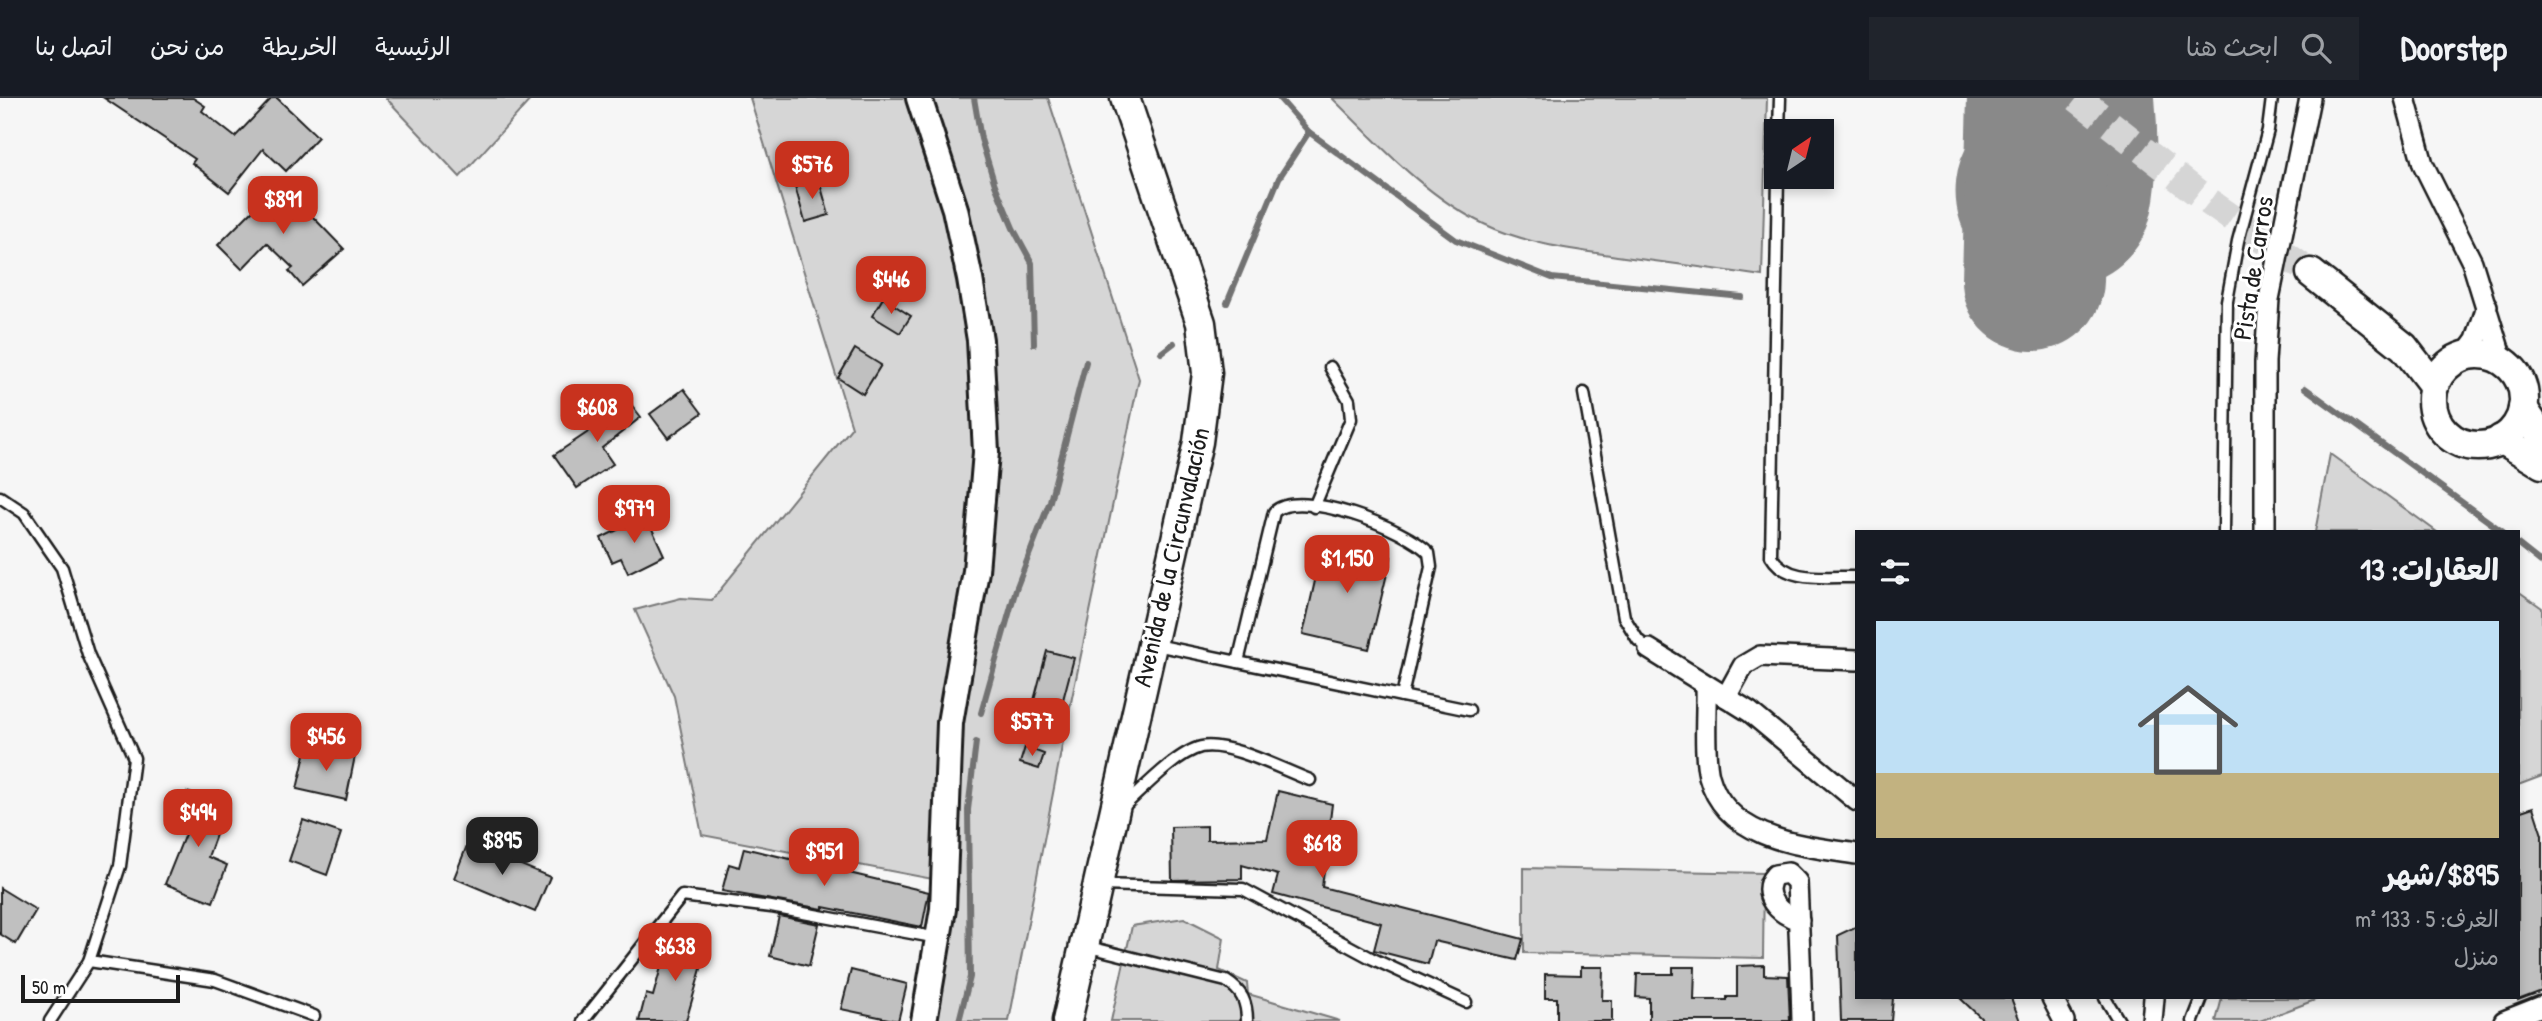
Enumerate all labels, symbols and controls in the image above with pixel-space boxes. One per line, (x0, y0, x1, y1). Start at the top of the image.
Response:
search box (1869, 17, 2359, 80)
text: Doorstep (2401, 26, 2507, 70)
text: ابحث هنا (2186, 29, 2279, 64)
icon: search (2297, 29, 2335, 67)
text: اتصل بنا (35, 30, 112, 62)
text: من نحن (150, 30, 224, 62)
text: الخريطة (262, 30, 337, 62)
text: الرئيسية (375, 30, 451, 62)
north arrow (1764, 119, 1834, 189)
map controls (1764, 119, 1834, 189)
pin: $576 (771, 141, 853, 201)
text: $576 (791, 148, 833, 179)
pin: $891 (242, 176, 324, 236)
text: $891 (264, 183, 302, 214)
street label: Pista de Carros (2224, 194, 2281, 342)
pin: $446 (850, 256, 932, 316)
text: $446 (872, 263, 910, 294)
pin: $608 (556, 384, 638, 444)
text: $608 (576, 391, 618, 422)
street label: Avenida de la Circunvalación (1124, 424, 1217, 690)
pin: $979 (593, 486, 675, 545)
text: $979 (614, 492, 654, 523)
pin: $1,150 (1290, 536, 1404, 595)
text: $1,150 (1320, 542, 1374, 573)
text: العقارات: 13 (2360, 549, 2499, 589)
icon: filters (1876, 553, 1914, 591)
icon: home (2125, 667, 2251, 793)
pin: $577 (991, 698, 1073, 758)
text: $577 (1010, 705, 1054, 736)
pin: $456 (285, 714, 367, 773)
text: $456 (306, 720, 346, 751)
pin: $494 (157, 790, 239, 849)
text: $494 (179, 796, 217, 827)
pin: $895 (461, 818, 543, 877)
pin: $618 (1281, 820, 1363, 880)
text: $895 (482, 824, 522, 855)
text: $618 (1302, 827, 1342, 858)
pin: $951 (783, 828, 865, 888)
text: $951 (805, 835, 843, 866)
text: $895/شهر (2385, 854, 2499, 894)
text: الغرف: 5 · 133 m² (2355, 903, 2499, 934)
pin: $638 (634, 924, 716, 983)
text: $638 (654, 930, 696, 961)
text: منزل (2454, 941, 2499, 972)
scale bar (21, 972, 180, 1004)
text: 50 m (32, 974, 66, 1000)

